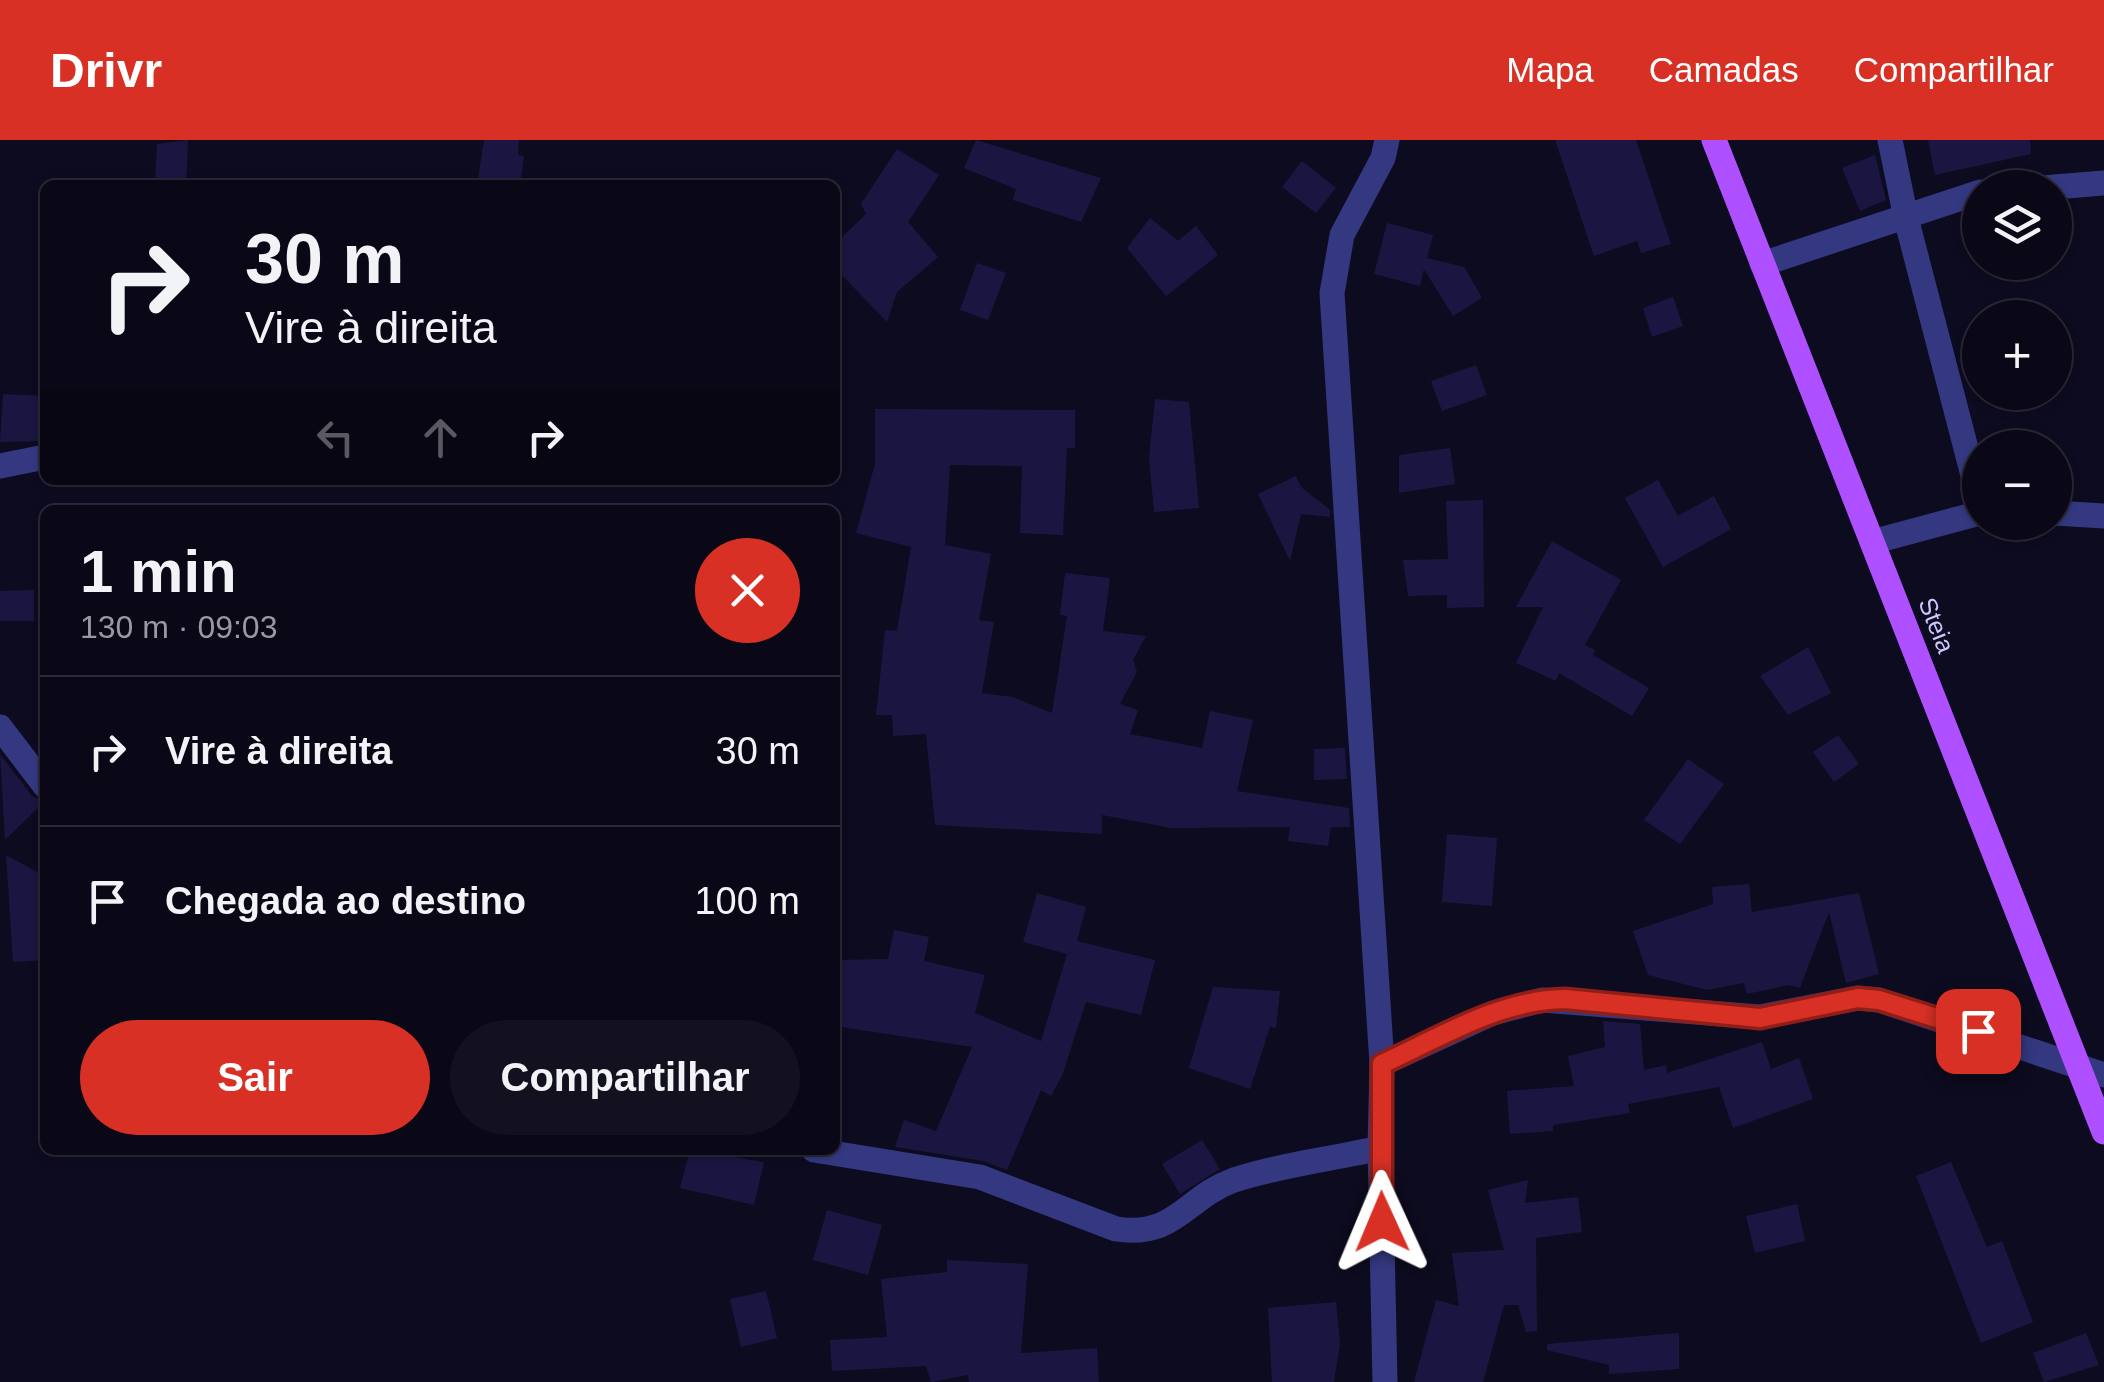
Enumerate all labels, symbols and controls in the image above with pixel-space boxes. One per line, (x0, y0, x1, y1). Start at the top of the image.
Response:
text: Drivr (50, 44, 162, 97)
text: Mapa (1506, 50, 1594, 89)
text: Camadas (1649, 50, 1799, 89)
text: Compartilhar (1854, 50, 2054, 89)
map controls (1962, 170, 2072, 540)
button: layers (1962, 170, 2072, 280)
icon: right (80, 220, 210, 350)
text: 30 m (245, 220, 405, 298)
button: + (1962, 300, 2072, 410)
text: Vire à direita (245, 302, 497, 353)
icon: left (308, 410, 363, 465)
icon: ahead (413, 410, 468, 465)
icon: right (518, 410, 573, 465)
button: − (1962, 430, 2072, 540)
text: 1 min (80, 538, 237, 605)
button: close (695, 538, 800, 643)
street label: Steia (1913, 593, 1961, 657)
text: 130 m · 09:03 (80, 609, 277, 645)
icon: right (80, 724, 135, 779)
text: Vire à direita (165, 730, 392, 772)
text: 30 m (716, 730, 800, 772)
icon: arrive (80, 874, 135, 929)
text: Chegada ao destino (165, 880, 526, 922)
text: 100 m (694, 880, 800, 922)
pin (1936, 989, 2021, 1074)
icon: arrive (1951, 1004, 2006, 1059)
button: Sair (80, 1020, 430, 1135)
button: Compartilhar (450, 1020, 800, 1135)
position arrow (1330, 1170, 1434, 1274)

